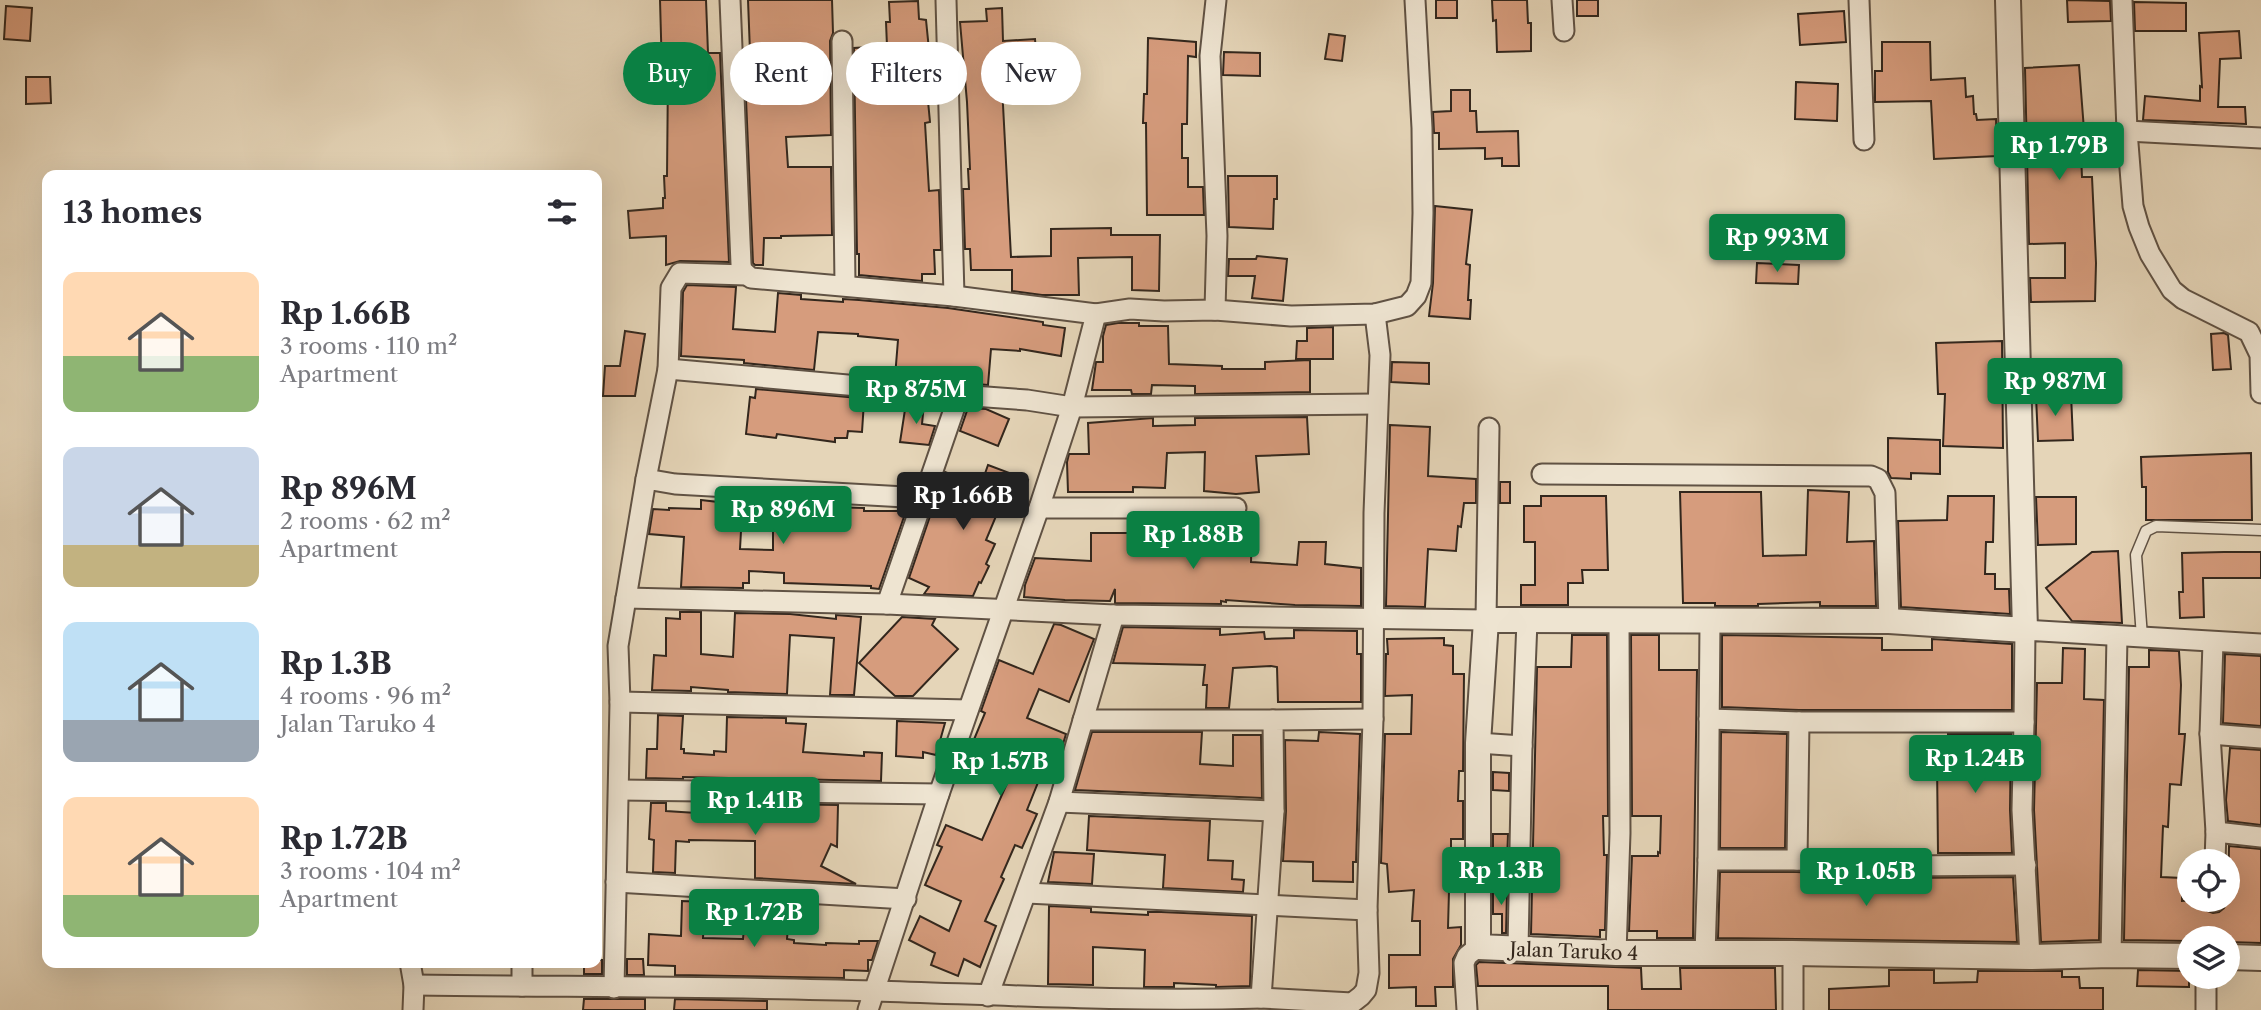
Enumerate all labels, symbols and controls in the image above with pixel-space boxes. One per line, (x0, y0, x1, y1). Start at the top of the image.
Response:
chip: Buy (623, 42, 716, 105)
chip: Rent (730, 42, 832, 105)
chip: Filters (846, 42, 967, 105)
chip: New (981, 42, 1081, 105)
pin: Rp 1.79B (1987, 122, 2131, 182)
text: Rp 1.79B (2010, 131, 2108, 159)
icon: filters (543, 193, 581, 231)
text: 13 homes (63, 194, 202, 231)
pin: Rp 993M (1712, 215, 1842, 274)
text: Rp 993M (1725, 223, 1829, 251)
text: Rp 1.66B (280, 295, 411, 332)
icon: home (119, 300, 203, 384)
text: 3 rooms · 110 m² (280, 332, 457, 360)
pin: Rp 987M (1990, 358, 2120, 418)
text: Apartment (280, 360, 398, 388)
pin: Rp 875M (851, 366, 981, 426)
text: Rp 987M (2003, 367, 2107, 395)
text: Rp 875M (865, 375, 967, 403)
text: Rp 896M (280, 470, 417, 507)
pin: Rp 1.66B (891, 472, 1035, 532)
icon: home (119, 475, 203, 559)
text: Rp 1.66B (913, 481, 1013, 509)
pin: Rp 896M (718, 486, 848, 546)
text: Rp 896M (731, 495, 835, 523)
text: 2 rooms · 62 m² (280, 507, 451, 535)
pin: Rp 1.88B (1121, 512, 1265, 571)
text: Rp 1.88B (1142, 520, 1244, 548)
text: Apartment (280, 535, 398, 563)
text: Rp 1.3B (280, 645, 392, 682)
icon: home (119, 650, 203, 734)
text: 4 rooms · 96 m² (280, 682, 451, 710)
text: Jalan Taruko 4 (280, 710, 436, 738)
pin: Rp 1.24B (1903, 736, 2047, 795)
pin: Rp 1.57B (928, 738, 1072, 798)
text: Rp 1.24B (1925, 744, 2025, 772)
text: Rp 1.57B (951, 747, 1049, 775)
pin: Rp 1.41B (683, 778, 827, 837)
text: Rp 1.41B (707, 786, 803, 814)
text: Rp 1.72B (280, 820, 408, 857)
icon: home (119, 825, 203, 909)
pin: Rp 1.3B (1436, 848, 1566, 907)
pin: Rp 1.05B (1794, 848, 1938, 908)
map controls (2177, 849, 2240, 989)
button: locate (2177, 849, 2240, 912)
text: Rp 1.3B (1458, 856, 1544, 884)
text: 3 rooms · 104 m² (280, 857, 461, 885)
text: Rp 1.05B (1816, 857, 1916, 885)
text: Apartment (280, 885, 398, 913)
pin: Rp 1.72B (682, 890, 826, 949)
text: Rp 1.72B (705, 898, 803, 926)
button: layers (2177, 926, 2240, 989)
street label: Jalan Taruko 4 (1506, 938, 1639, 965)

